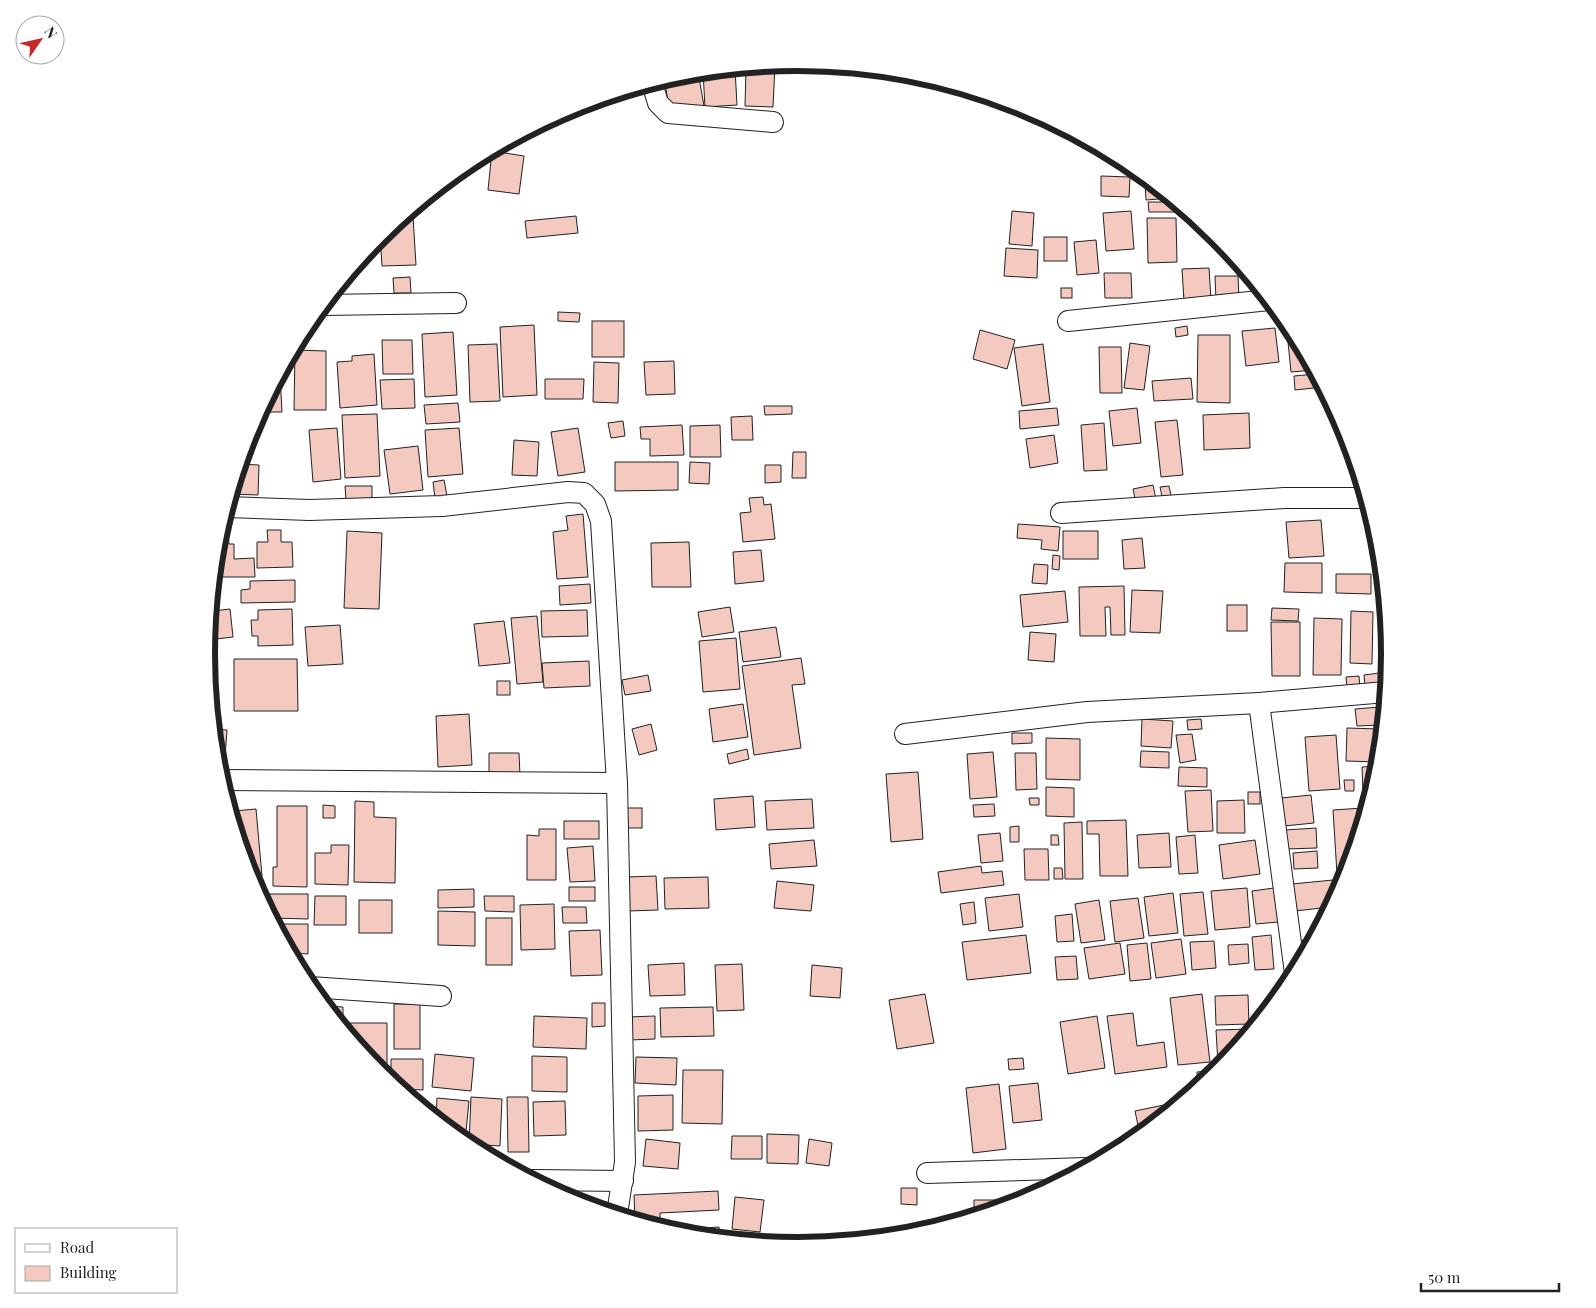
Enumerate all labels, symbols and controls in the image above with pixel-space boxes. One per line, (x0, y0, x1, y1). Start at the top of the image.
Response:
north arrow (15, 15, 65, 65)
text: N (40, 23, 62, 42)
legend (15, 1228, 178, 1293)
text: Road (60, 1237, 94, 1257)
scale bar (1421, 1260, 1558, 1292)
text: Building (60, 1262, 117, 1282)
text: 50 m (1428, 1267, 1461, 1287)

